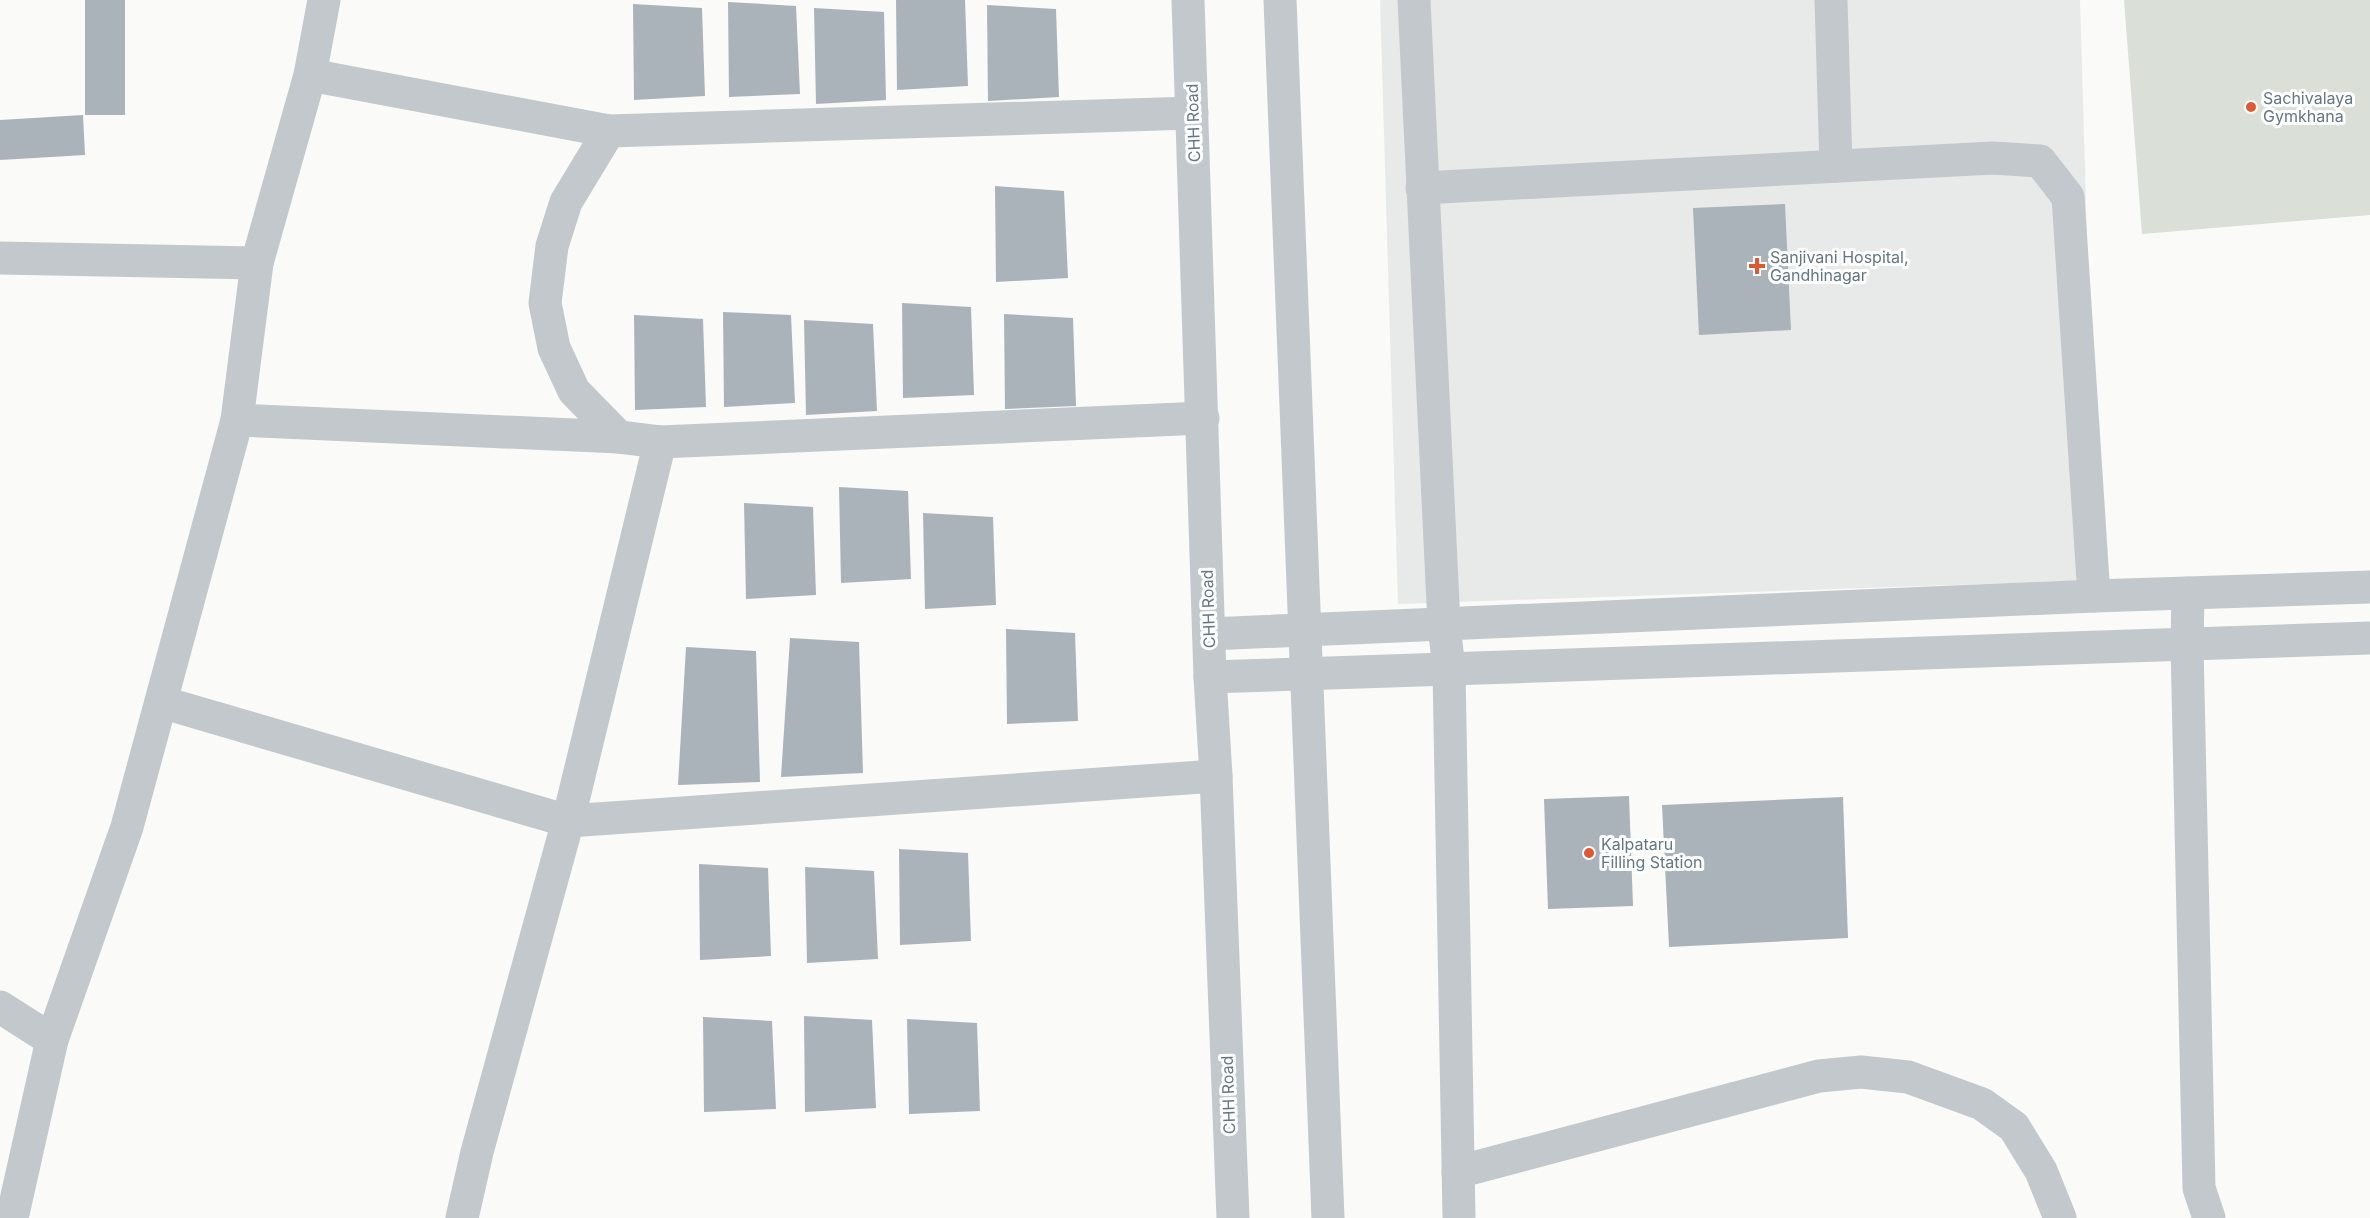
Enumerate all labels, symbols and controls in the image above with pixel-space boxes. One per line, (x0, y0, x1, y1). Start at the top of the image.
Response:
street label: CHH Road (1182, 83, 1204, 163)
place label: Sachivalaya Gymkhana (2263, 88, 2353, 126)
marker: Sachivalaya Gymkhana (2244, 100, 2258, 114)
place label: Sanjivani Hospital, Gandhinagar (1770, 247, 1909, 285)
marker: Sanjivani Hospital, Gandhinagar (1748, 257, 1766, 275)
street label: CHH Road (1197, 569, 1219, 649)
place label: Kalpataru Filling Station (1601, 834, 1702, 872)
marker: Kalpataru Filling Station (1582, 846, 1596, 860)
street label: CHH Road (1217, 1055, 1239, 1135)

